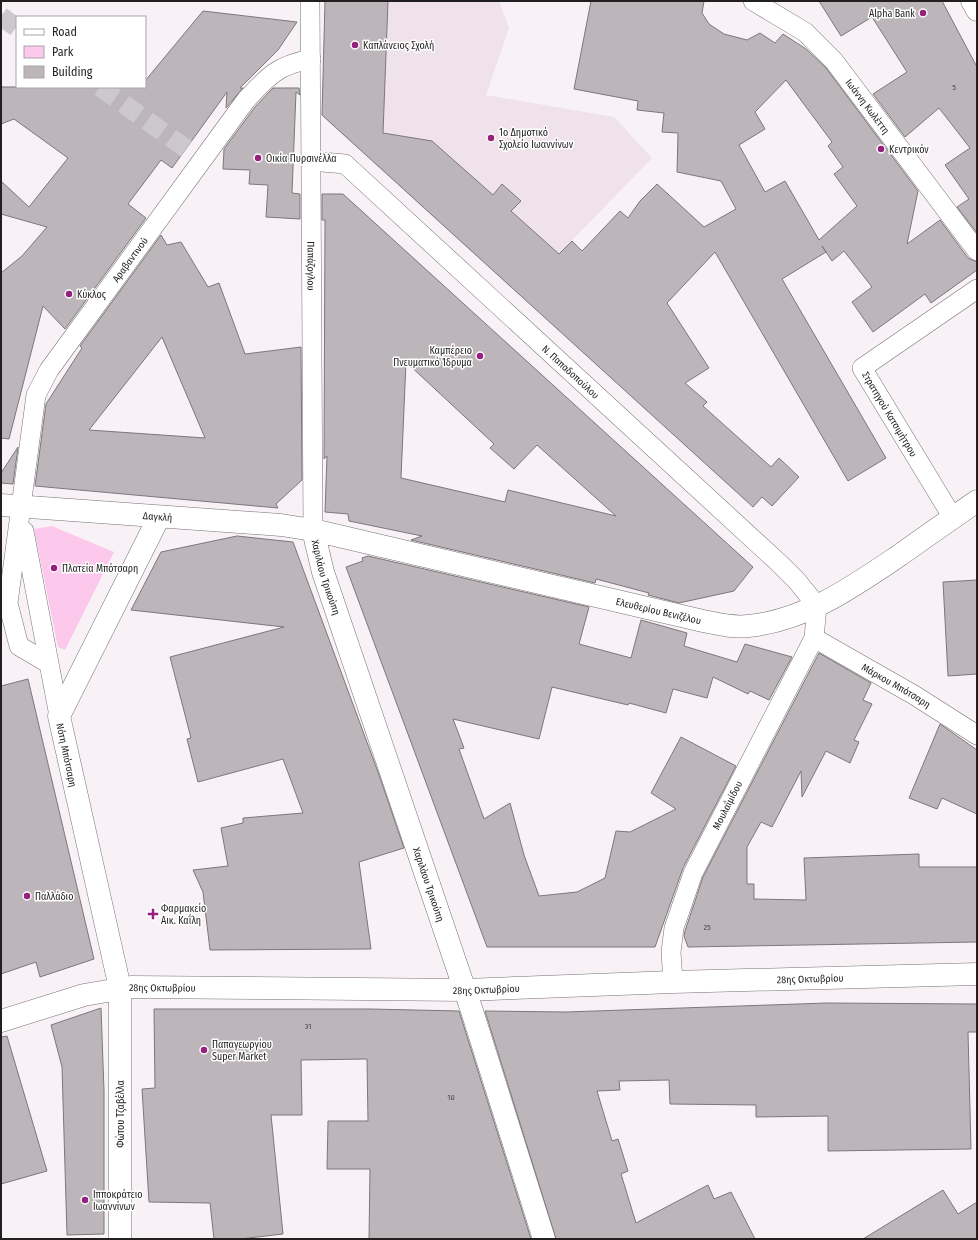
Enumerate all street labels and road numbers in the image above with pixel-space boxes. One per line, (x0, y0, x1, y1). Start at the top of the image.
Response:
street label: Ιωάννη Κωλέττη (843, 77, 892, 137)
street label: Αραβαντινού (110, 235, 151, 285)
street label: Παπάζογλου (304, 241, 317, 291)
street label: Ν. Παπαδοπούλου (539, 343, 601, 402)
street label: Στρατηγού Κατσιμήτρου (859, 369, 920, 459)
street label: Δαγκλή (142, 510, 173, 524)
street label: Χαριλάου Τρικούπη (309, 539, 342, 617)
street label: Ελευθερίου Βενιζέλου (615, 596, 702, 627)
street label: Μάρκου Μπότσαρη (859, 661, 932, 711)
street label: Νότη Μπότσαρη (53, 722, 80, 788)
street label: Μουλαΐμίδου (710, 779, 745, 832)
street label: Χαριλάου Τρικούπη (410, 846, 446, 924)
street label: 28ης Οκτωβρίου (777, 972, 844, 986)
street label: 28ης Οκτωβρίου (129, 981, 196, 995)
street label: 28ης Οκτωβρίου (453, 982, 520, 997)
street label: Φώτου Τζαβέλλα (114, 1080, 127, 1148)

